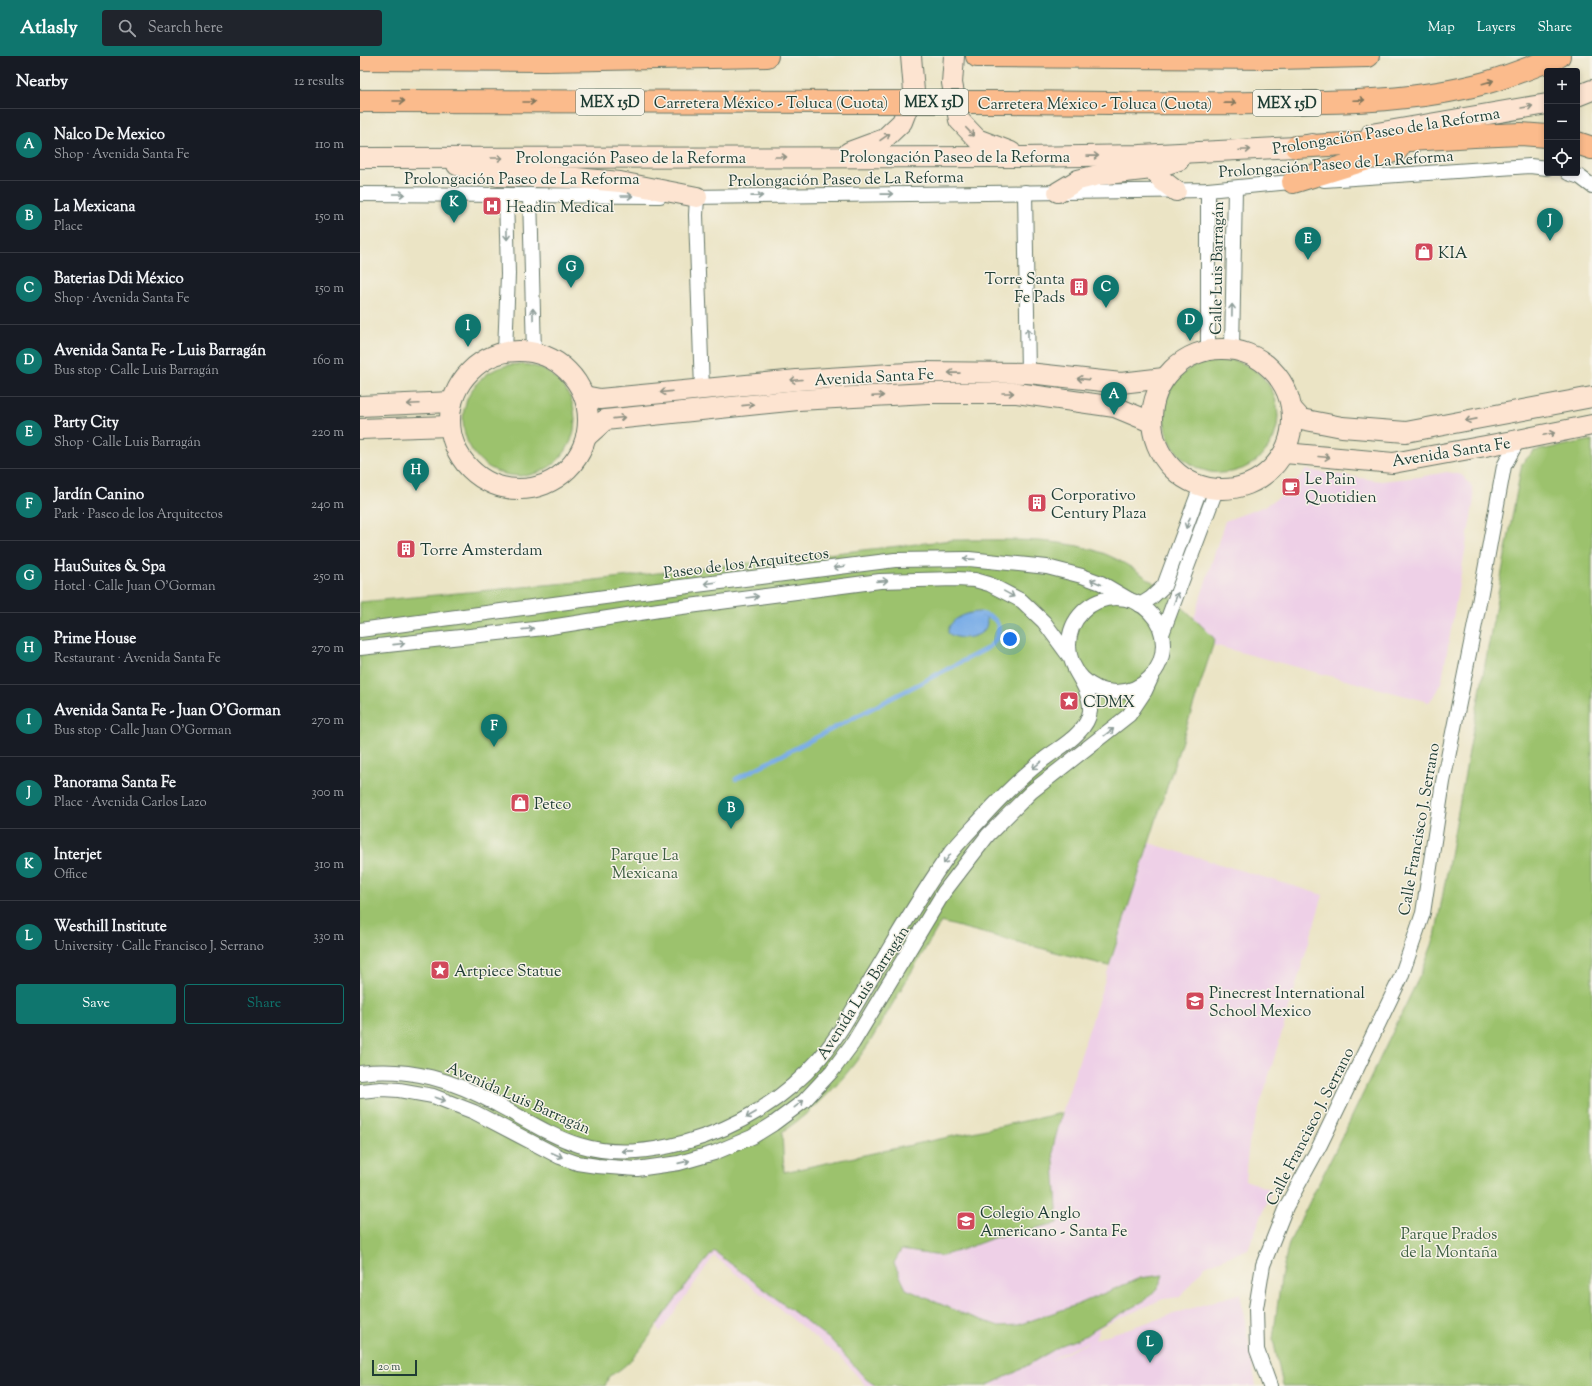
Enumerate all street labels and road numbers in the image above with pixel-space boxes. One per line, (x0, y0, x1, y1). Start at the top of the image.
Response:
road number: MEX 15D (576, 89, 644, 115)
road number: MEX 15D (900, 89, 968, 115)
road number: MEX 15D (1253, 90, 1321, 116)
street label: Carretera México - Toluca (Cuota) (654, 93, 888, 116)
street label: Carretera México - Toluca (Cuota) (978, 94, 1212, 117)
street label: Prolongación Paseo de la Reforma (1271, 103, 1502, 162)
street label: Prolongación Paseo de La Reforma (1218, 146, 1455, 185)
street label: Prolongación Paseo de la Reforma (840, 147, 1071, 170)
street label: Prolongación Paseo de la Reforma (516, 148, 747, 171)
street label: Prolongación Paseo de La Reforma (728, 167, 965, 194)
street label: Prolongación Paseo de La Reforma (404, 169, 640, 192)
street label: Calle Luis Barragán (1206, 200, 1231, 335)
street label: Avenida Santa Fe (814, 364, 935, 393)
street label: Avenida Santa Fe (1390, 433, 1512, 474)
street label: Paseo de los Arquitectos (662, 543, 830, 586)
street label: Calle Francisco J. Serrano (1394, 741, 1447, 918)
street label: Avenida Luis Barragán (812, 922, 916, 1065)
street label: Calle Francisco J. Serrano (1261, 1044, 1361, 1210)
street label: Avenida Luis Barragán (442, 1057, 594, 1142)

